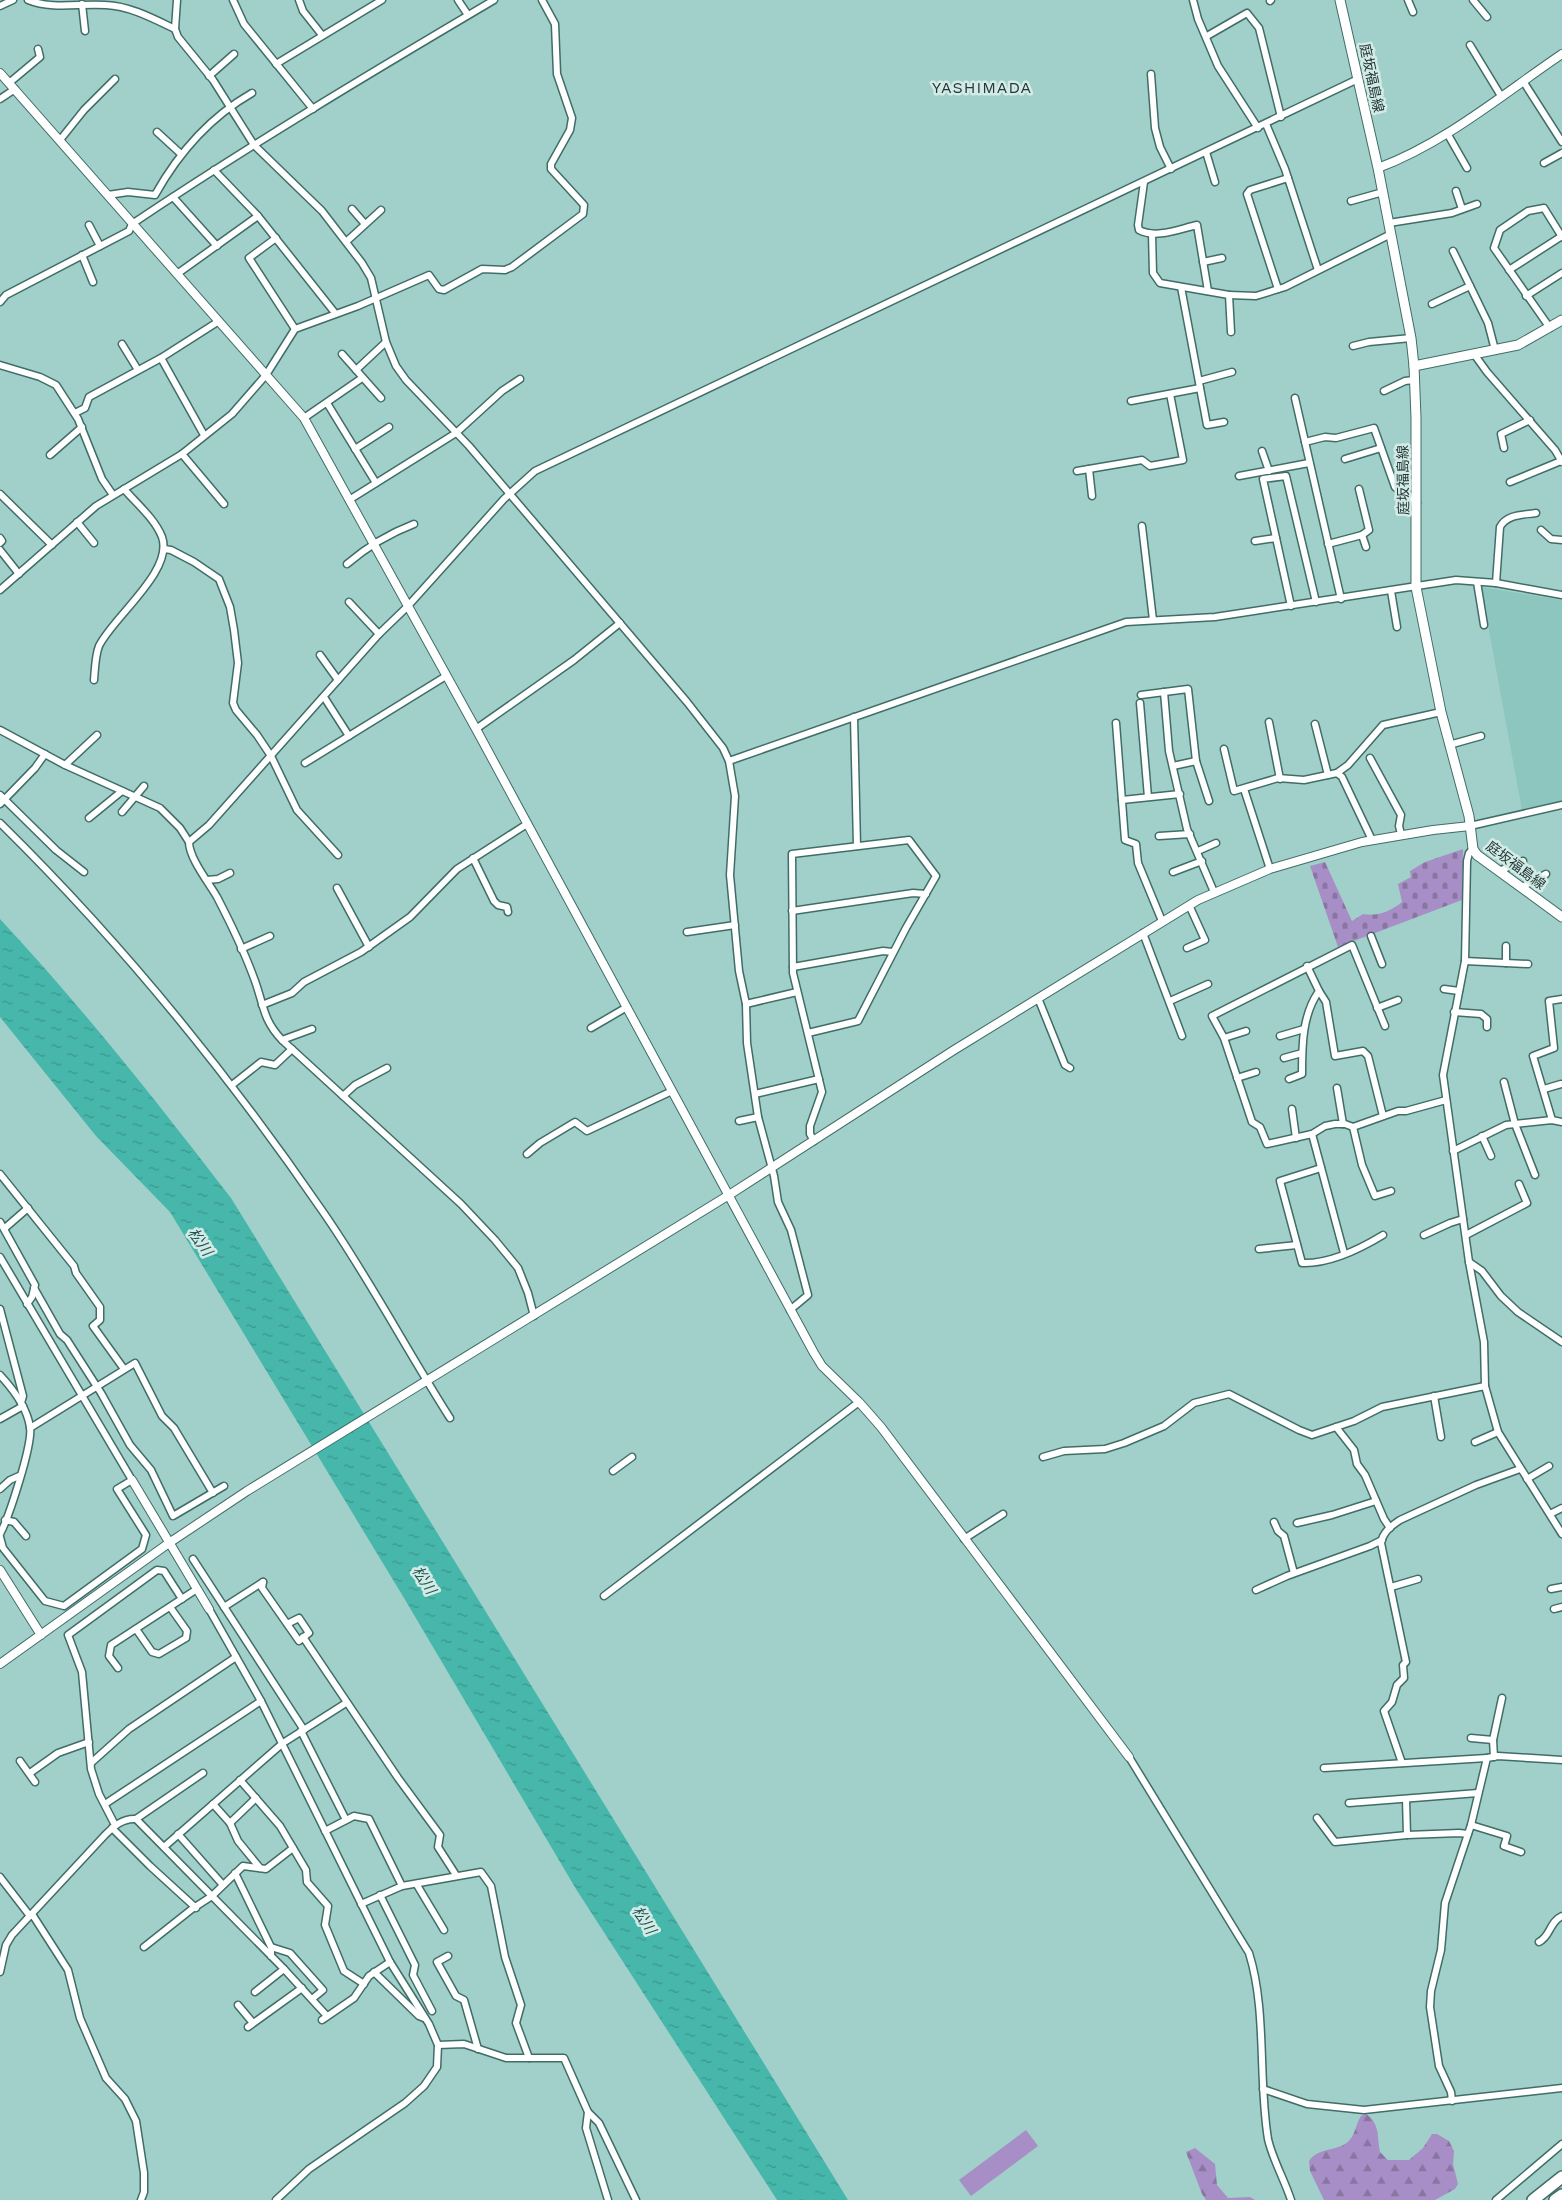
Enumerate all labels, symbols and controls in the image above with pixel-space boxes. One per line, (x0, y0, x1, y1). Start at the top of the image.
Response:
street label: 庭坂福島線 (1357, 42, 1387, 114)
district label: YASHIMADA (932, 78, 1032, 97)
street label: 庭坂福島線 (1394, 445, 1412, 515)
street label: 庭坂福島線 (1483, 838, 1549, 892)
water label: 松川 (184, 1225, 217, 1261)
water label: 松川 (408, 1563, 441, 1599)
water label: 松川 (628, 1903, 661, 1939)

